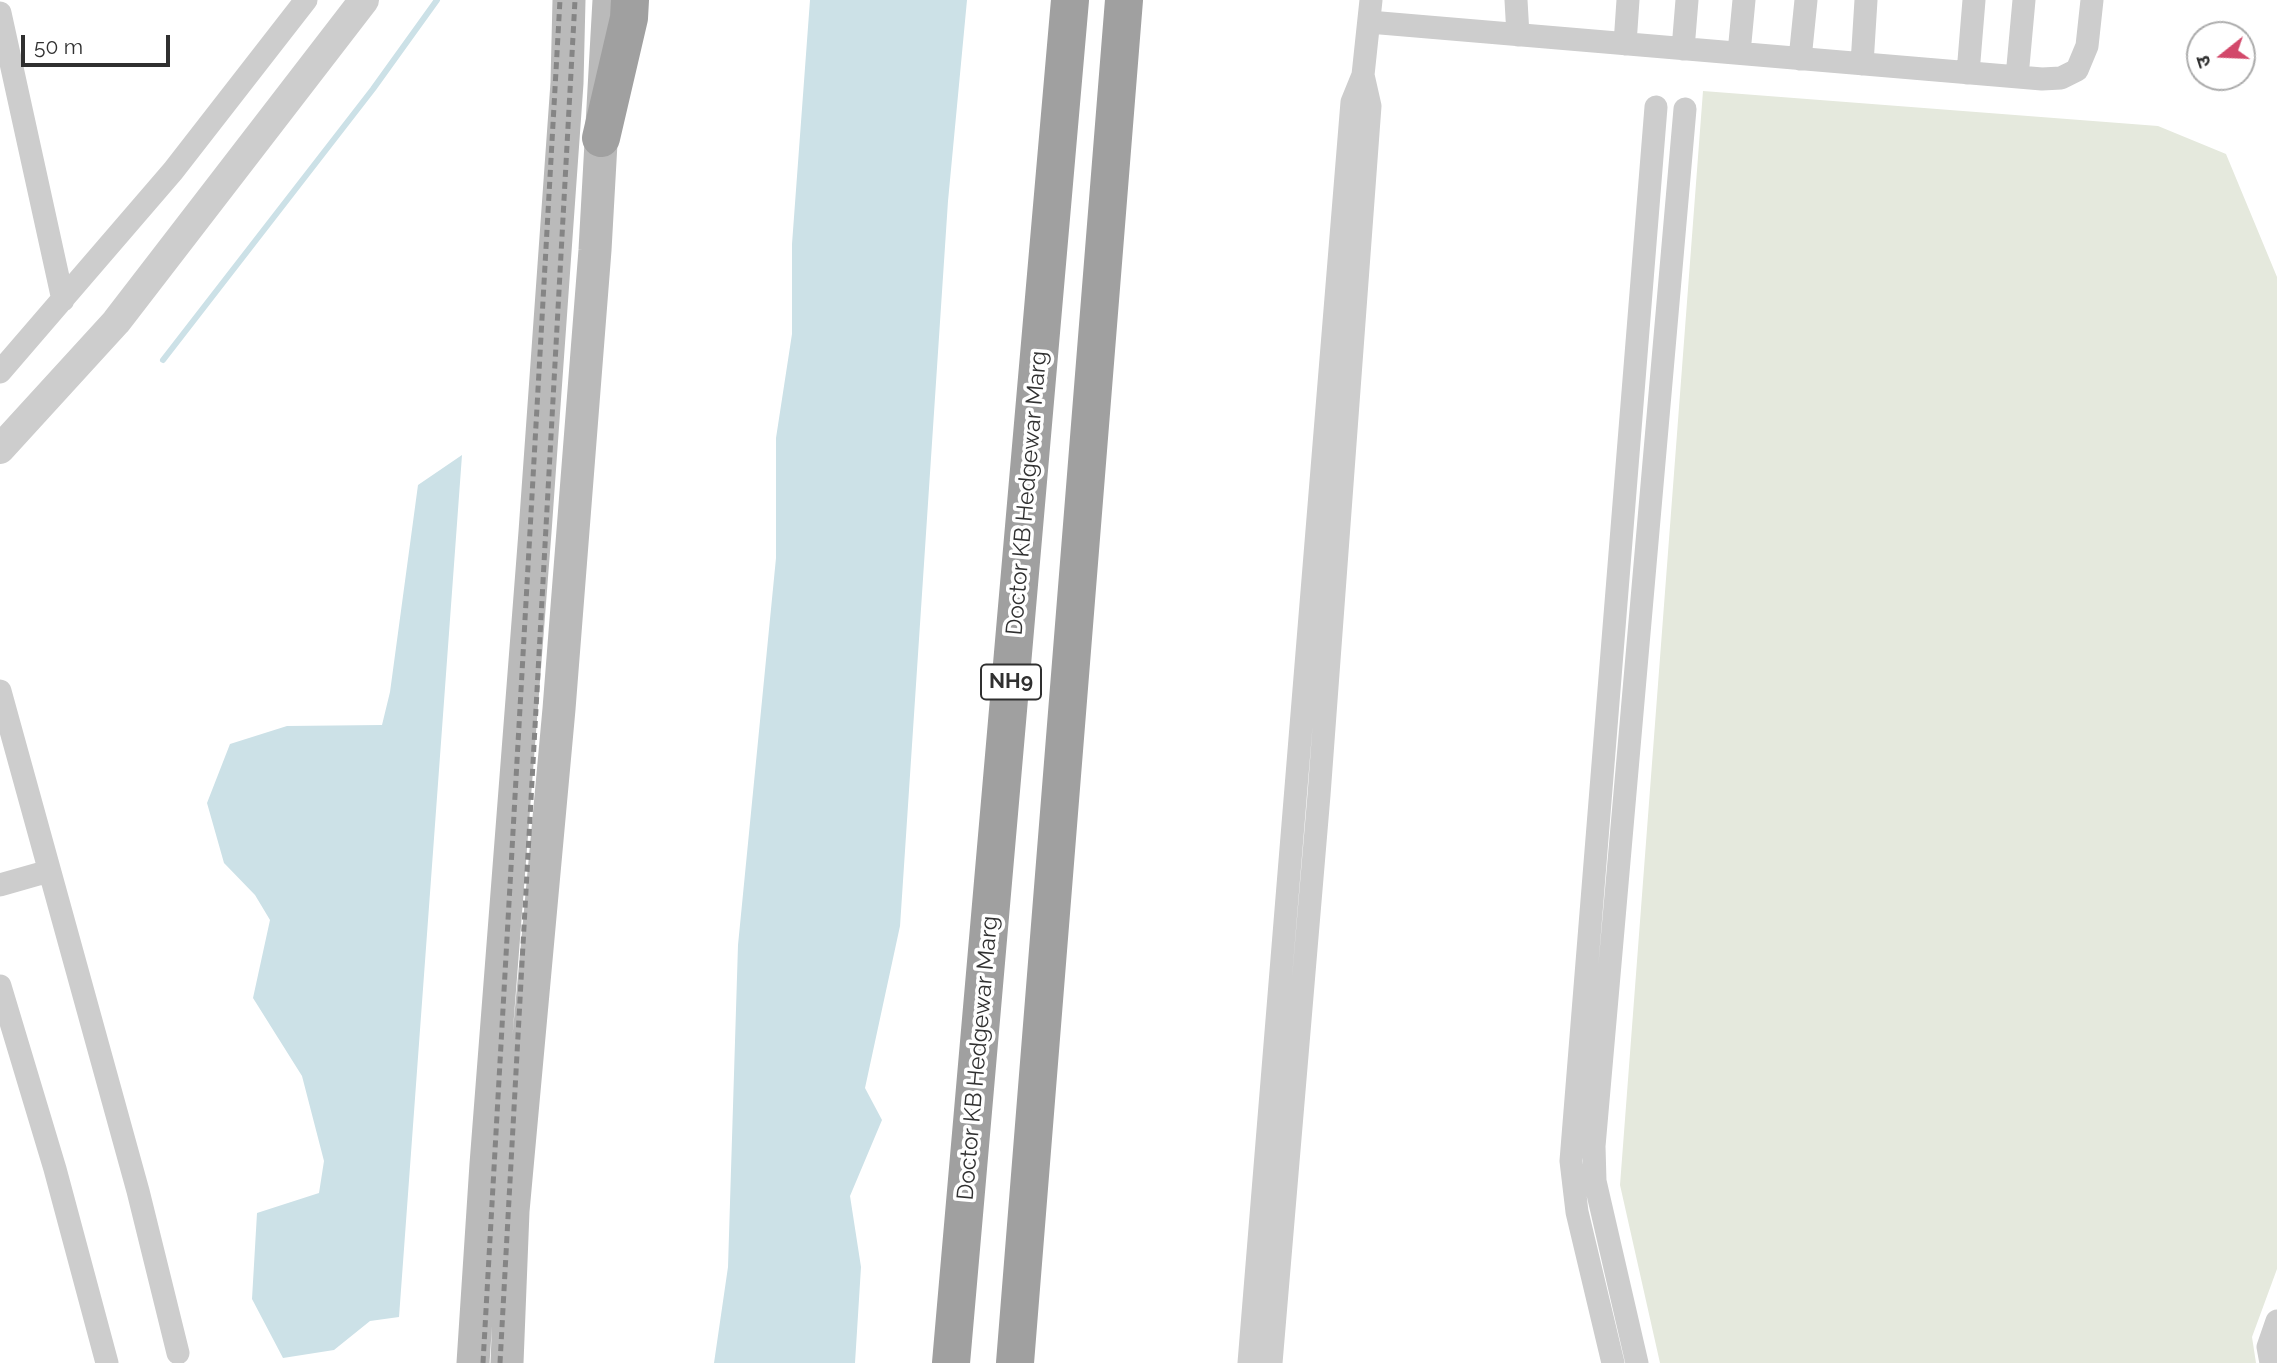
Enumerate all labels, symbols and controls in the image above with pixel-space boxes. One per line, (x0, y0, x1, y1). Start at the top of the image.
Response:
scale bar (24, 21, 173, 65)
north arrow (2186, 21, 2256, 91)
text: 50 m (34, 34, 83, 59)
text: उ (2191, 53, 2215, 71)
street label: Doctor KB Hedgewar Marg (1001, 350, 1053, 636)
road number: NH9 (981, 664, 1041, 700)
street label: Doctor KB Hedgewar Marg (952, 915, 1004, 1201)

